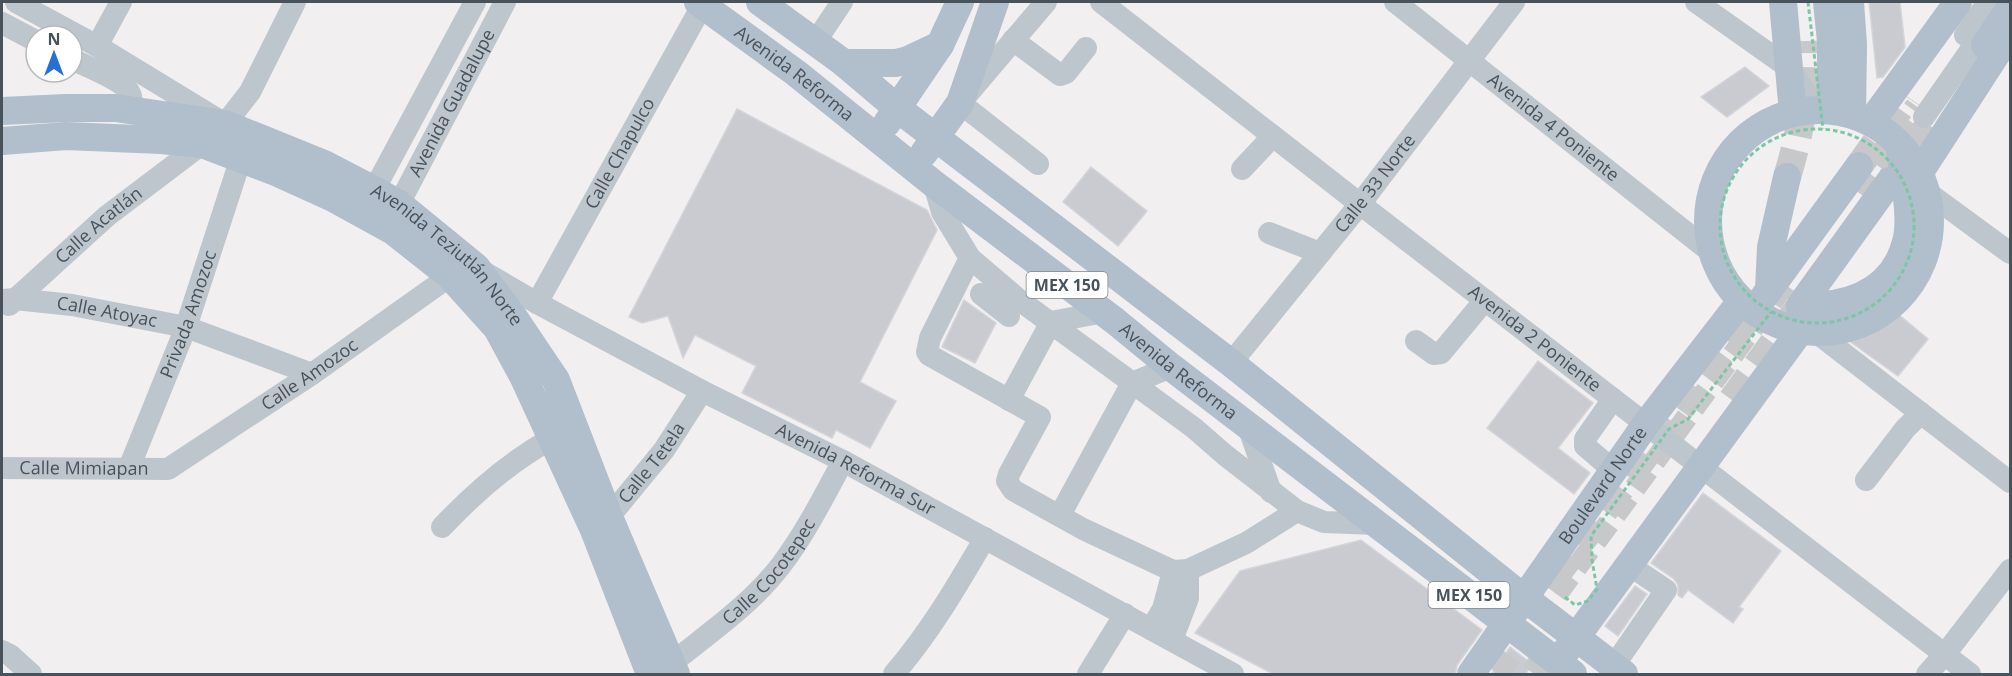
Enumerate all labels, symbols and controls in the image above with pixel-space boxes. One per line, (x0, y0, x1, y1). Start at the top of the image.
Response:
street label: Avenida Reforma (730, 20, 859, 126)
north arrow (24, 24, 84, 84)
street label: Avenida Guadalupe (402, 25, 500, 181)
text: N (47, 28, 61, 50)
street label: Avenida 4 Poniente (1483, 67, 1625, 186)
street label: Calle Chapulco (579, 93, 660, 213)
street label: Calle 33 Norte (1328, 129, 1420, 237)
street label: Avenida Teziutlán Norte (367, 178, 529, 330)
street label: Calle Acatlán (49, 181, 147, 269)
street label: Privada Amozoc (154, 247, 221, 381)
road number: MEX 150 (1026, 272, 1108, 298)
street label: Avenida 2 Poniente (1464, 279, 1607, 397)
street label: Calle Atoyac (56, 290, 160, 332)
street label: Avenida Reforma (1115, 317, 1243, 425)
street label: Calle Amozoc (256, 332, 362, 415)
street label: Calle Tetela (612, 417, 690, 508)
street label: Avenida Reforma Sur (772, 417, 941, 521)
street label: Boulevard Norte (1553, 421, 1652, 549)
street label: Calle Mimiapan (19, 455, 149, 480)
street label: Calle Cocotepec (717, 513, 820, 630)
road number: MEX 150 (1428, 582, 1510, 608)

